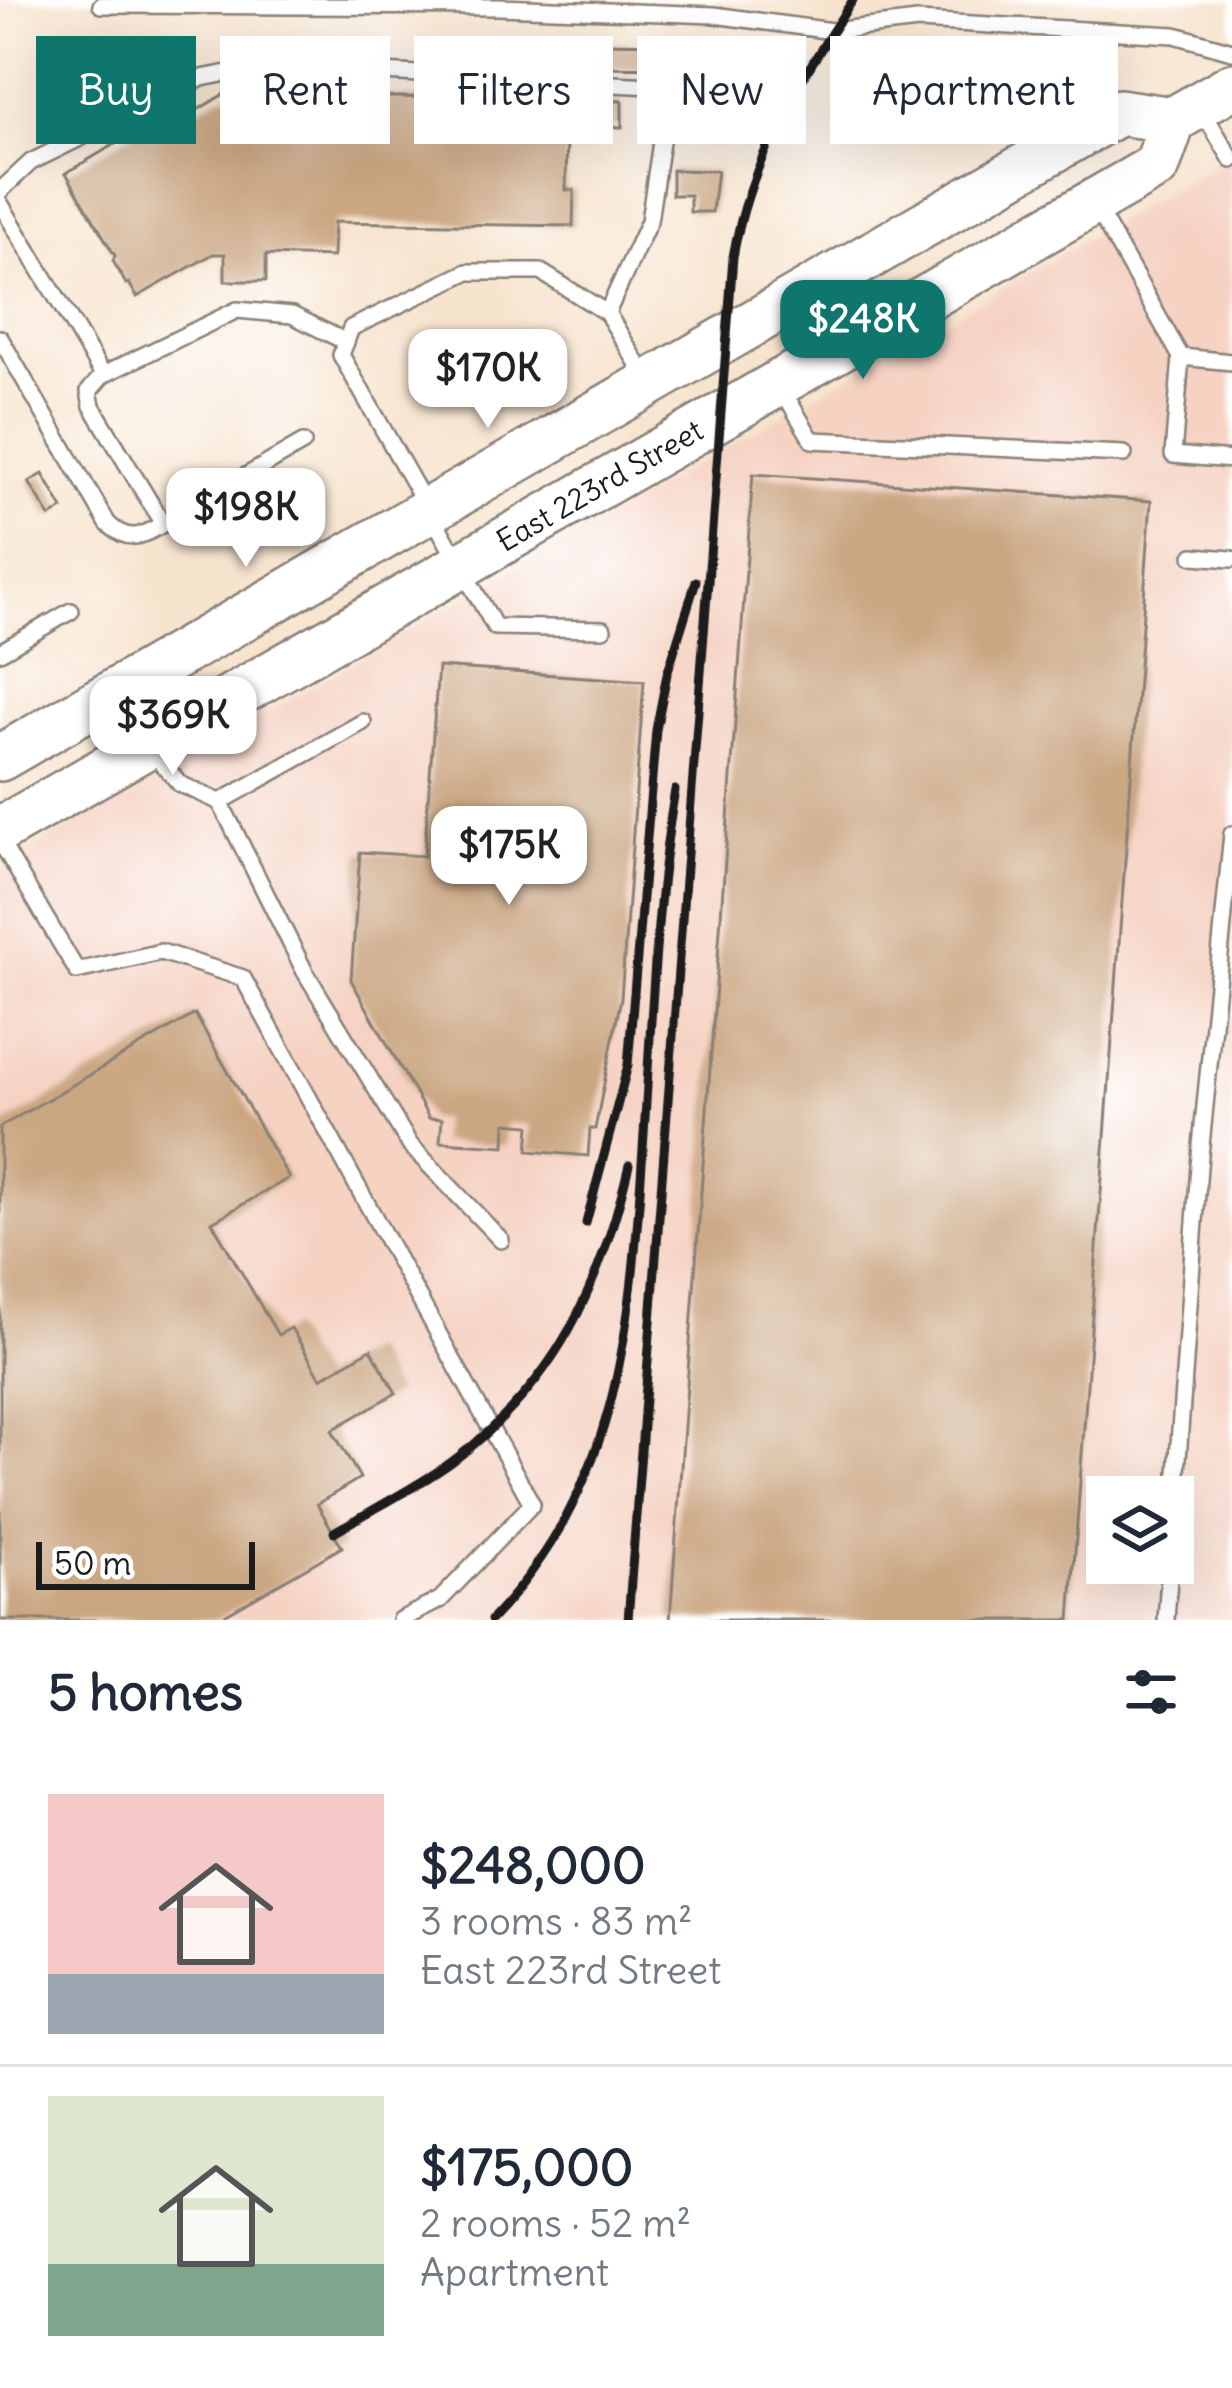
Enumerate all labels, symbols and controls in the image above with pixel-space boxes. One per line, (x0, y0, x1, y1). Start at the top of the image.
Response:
chip: Buy (36, 36, 196, 144)
chip: Rent (220, 36, 390, 144)
chip: Filters (414, 36, 613, 144)
chip: New (637, 36, 806, 144)
chip: Apartment (830, 36, 1118, 144)
pin: $248K (779, 280, 947, 382)
text: $248K (807, 294, 919, 343)
pin: $170K (404, 329, 572, 431)
text: $170K (435, 343, 541, 392)
street label: East 223rd Street (490, 411, 709, 560)
pin: $198K (162, 468, 330, 570)
text: $198K (193, 482, 299, 531)
pin: $369K (89, 676, 257, 778)
text: $369K (117, 690, 229, 739)
pin: $175K (425, 806, 593, 908)
text: $175K (458, 820, 560, 869)
map controls (1086, 1476, 1194, 1584)
button: layers (1086, 1476, 1194, 1584)
scale bar (36, 1536, 255, 1589)
text: 50 m (54, 1542, 131, 1584)
icon: filters (1118, 1659, 1184, 1725)
text: 5 homes (48, 1660, 243, 1724)
text: $248,000 (420, 1833, 646, 1897)
icon: home (144, 1842, 288, 1986)
text: 3 rooms · 83 m² (420, 1897, 693, 1946)
text: East 223rd Street (420, 1946, 721, 1995)
text: $175,000 (420, 2135, 633, 2199)
icon: home (144, 2144, 288, 2288)
text: 2 rooms · 52 m² (420, 2199, 691, 2248)
text: Apartment (420, 2248, 609, 2297)

